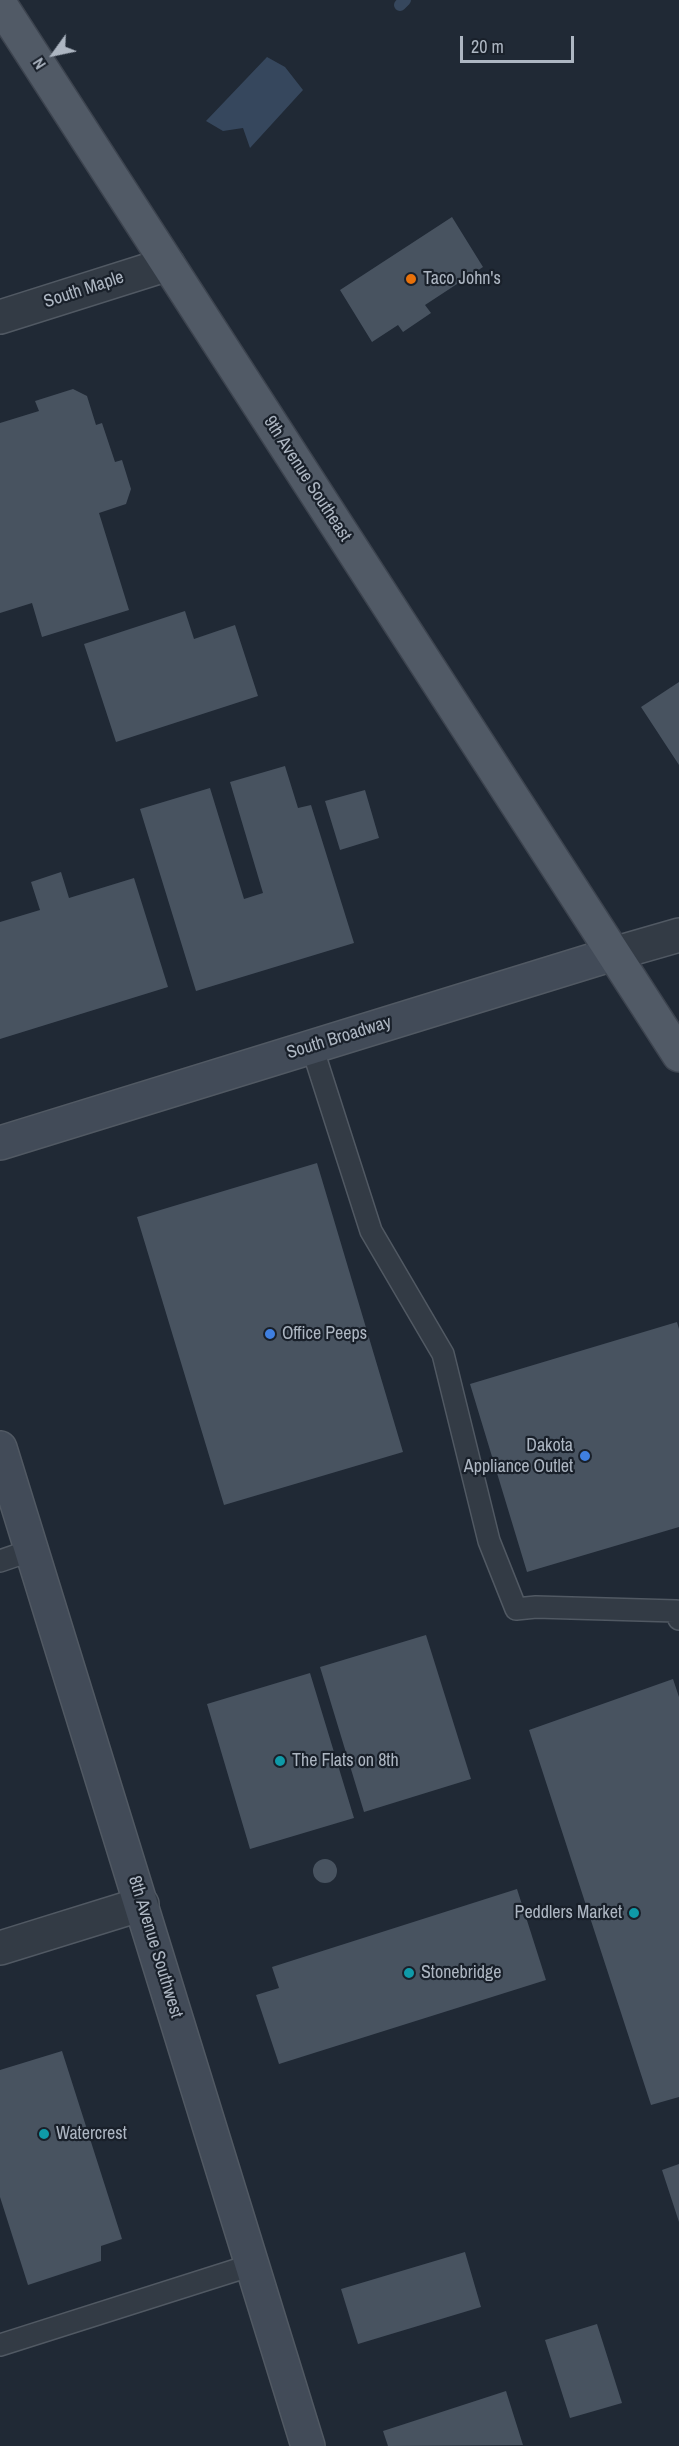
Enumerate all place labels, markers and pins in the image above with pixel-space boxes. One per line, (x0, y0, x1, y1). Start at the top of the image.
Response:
place label: Taco John's (423, 268, 501, 290)
marker: Taco John's (404, 272, 418, 286)
place label: Office Peeps (282, 1323, 367, 1345)
marker: Office Peeps (263, 1327, 277, 1341)
place label: Dakota Appliance Outlet (464, 1435, 573, 1478)
marker: Dakota Appliance Outlet (578, 1449, 592, 1463)
place label: The Flats on 8th (292, 1750, 399, 1772)
marker: The Flats on 8th (273, 1754, 287, 1768)
place label: Peddlers Market (515, 1902, 622, 1924)
marker: Peddlers Market (627, 1906, 641, 1920)
place label: Stonebridge (421, 1962, 501, 1984)
marker: Stonebridge (402, 1966, 416, 1980)
place label: Watercrest (56, 2123, 127, 2145)
marker: Watercrest (37, 2127, 51, 2141)

